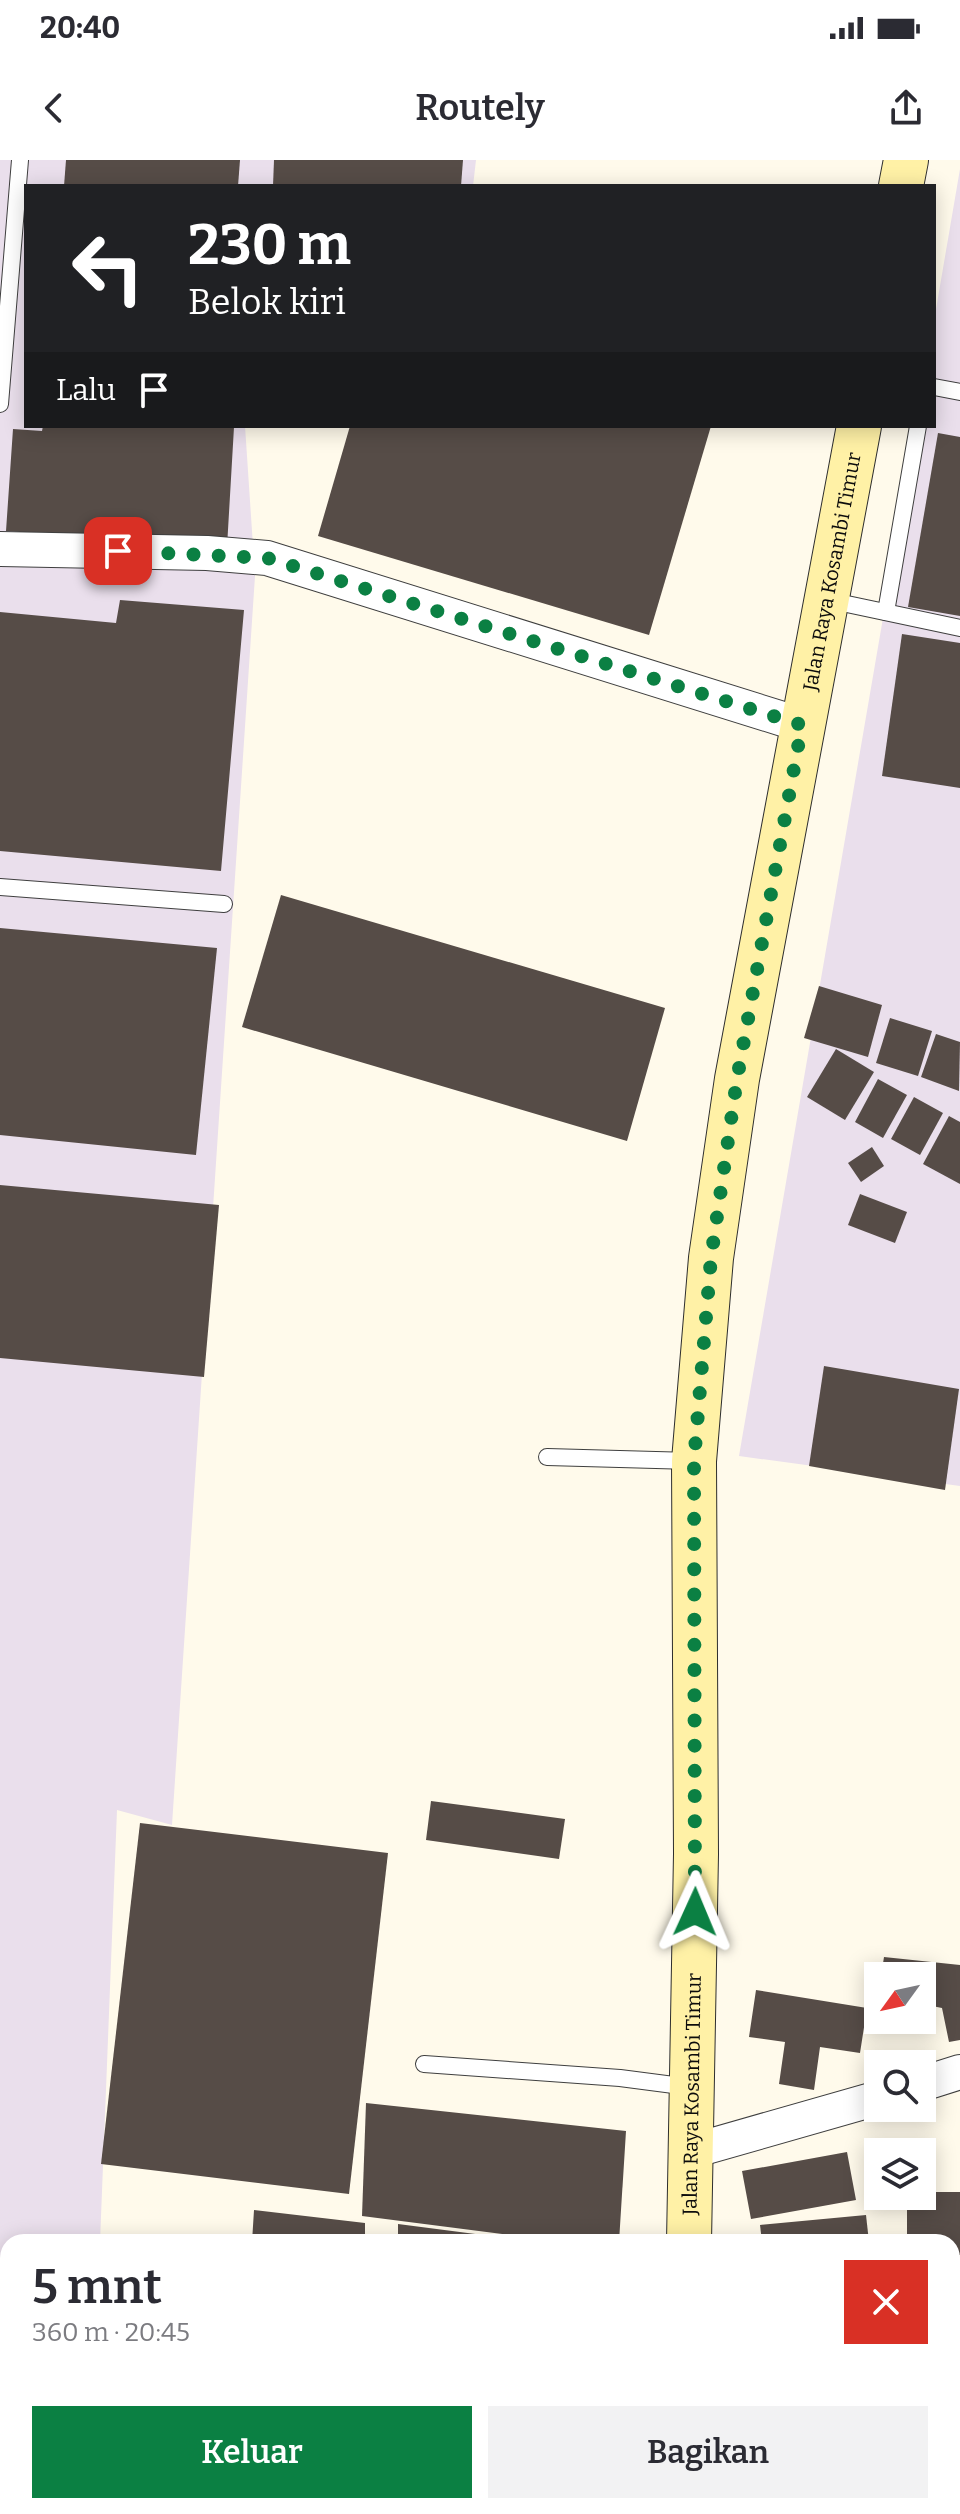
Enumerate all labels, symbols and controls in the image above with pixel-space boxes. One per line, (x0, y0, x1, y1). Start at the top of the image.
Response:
text: 20:40 (40, 10, 120, 46)
icon: back (32, 86, 76, 130)
text: Routely (415, 86, 545, 130)
icon: share (884, 86, 928, 130)
text: 230 m (188, 212, 351, 279)
icon: left (56, 216, 160, 320)
text: Belok kiri (188, 280, 346, 324)
icon: arrive (132, 368, 176, 412)
text: Lalu (56, 372, 116, 408)
street label: Jalan Raya Kosambi Timur (798, 450, 866, 694)
pin (84, 517, 152, 585)
icon: arrive (96, 529, 140, 573)
position arrow (653, 1870, 737, 1954)
north arrow (864, 1962, 936, 2034)
map controls (864, 1962, 936, 2210)
street label: Jalan Raya Kosambi Timur (677, 1973, 706, 2216)
button: search (864, 2050, 936, 2122)
button: layers (864, 2138, 936, 2210)
text: 5 mnt (32, 2258, 162, 2316)
button: close (844, 2260, 928, 2344)
text: 360 m · 20:45 (32, 2317, 190, 2348)
button: Keluar (32, 2406, 472, 2498)
button: Bagikan (488, 2406, 928, 2498)

